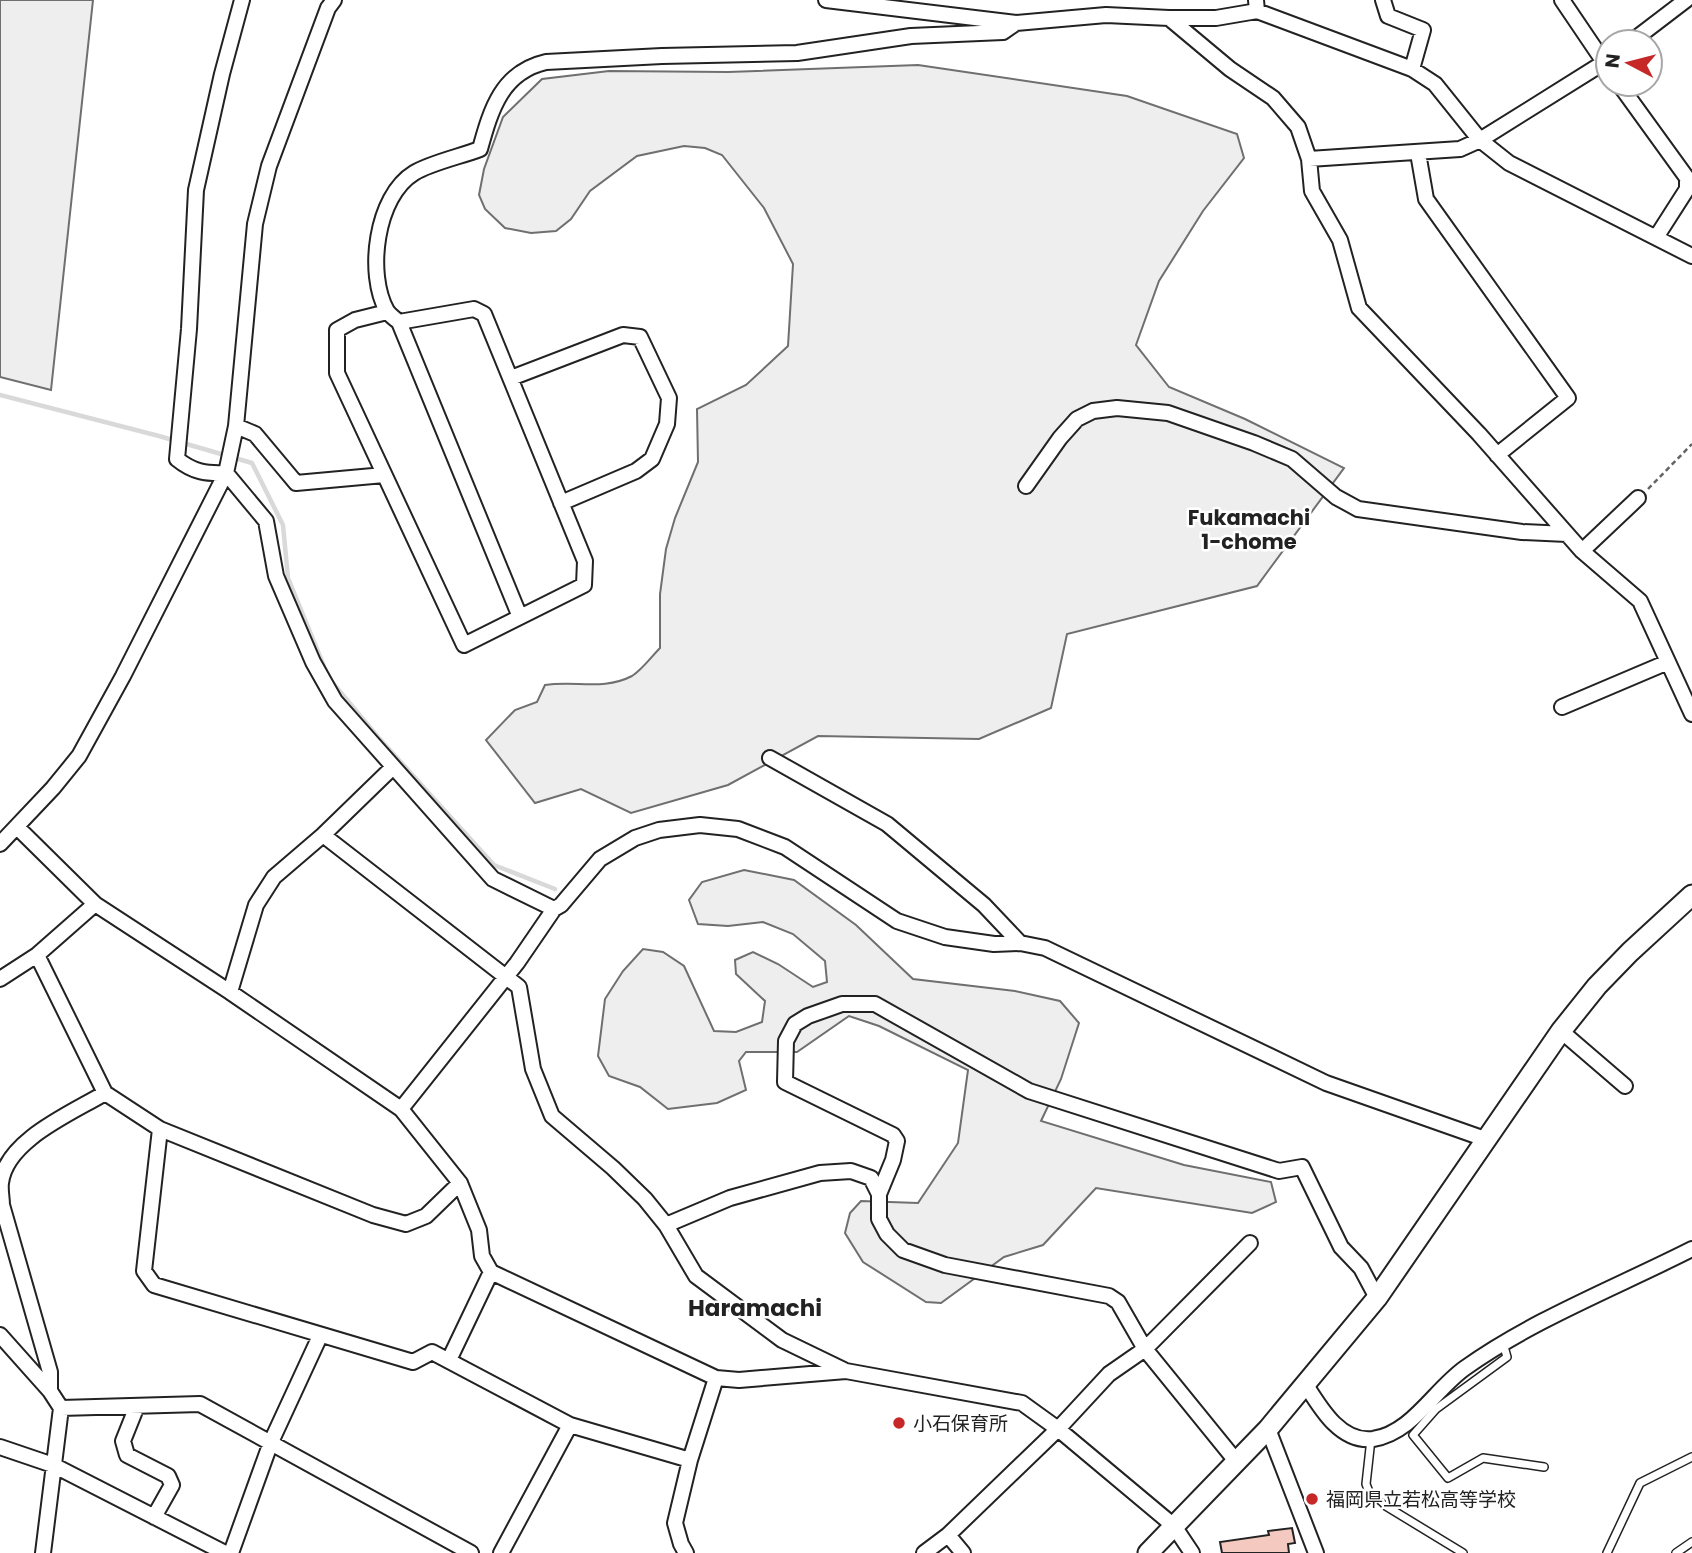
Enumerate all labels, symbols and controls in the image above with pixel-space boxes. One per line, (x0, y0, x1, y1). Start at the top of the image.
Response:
north arrow (1594, 28, 1664, 98)
text: N (1598, 52, 1627, 70)
district label: Fukamachi 1-chome (1188, 503, 1310, 556)
district label: Haramachi (688, 1292, 822, 1324)
place label: 小石保育所 (913, 1410, 1008, 1437)
marker: 小石保育所 (891, 1415, 907, 1431)
place label: 福岡県立若松高等学校 (1326, 1486, 1516, 1513)
marker: 福岡県立若松高等学校 (1304, 1491, 1320, 1507)

